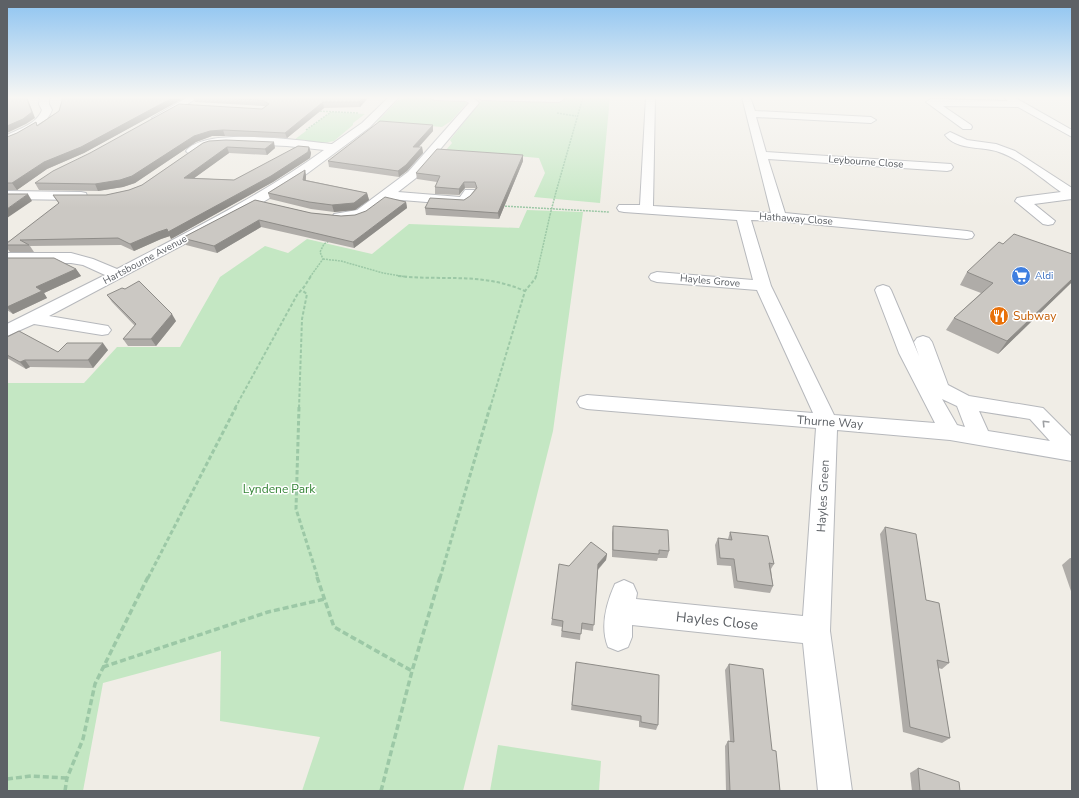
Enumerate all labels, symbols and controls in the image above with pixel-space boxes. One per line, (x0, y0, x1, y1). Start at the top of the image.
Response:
street label: Leybourne Close (828, 152, 904, 172)
street label: Hathaway Close (759, 209, 833, 229)
street label: Hartsbourne Avenue (101, 232, 189, 288)
supermarket icon: Aldi (1010, 265, 1032, 287)
place label: Aldi (1035, 269, 1053, 283)
street label: Hayles Grove (679, 271, 741, 291)
restaurant icon: Subway (988, 305, 1010, 327)
place label: Subway (1013, 308, 1057, 324)
street label: Thurne Way (796, 412, 864, 432)
one-way arrow (1042, 420, 1050, 428)
street label: Hayles Green (813, 459, 833, 533)
park label: Lyndene Park (243, 481, 316, 497)
street label: Hayles Close (675, 607, 759, 635)

